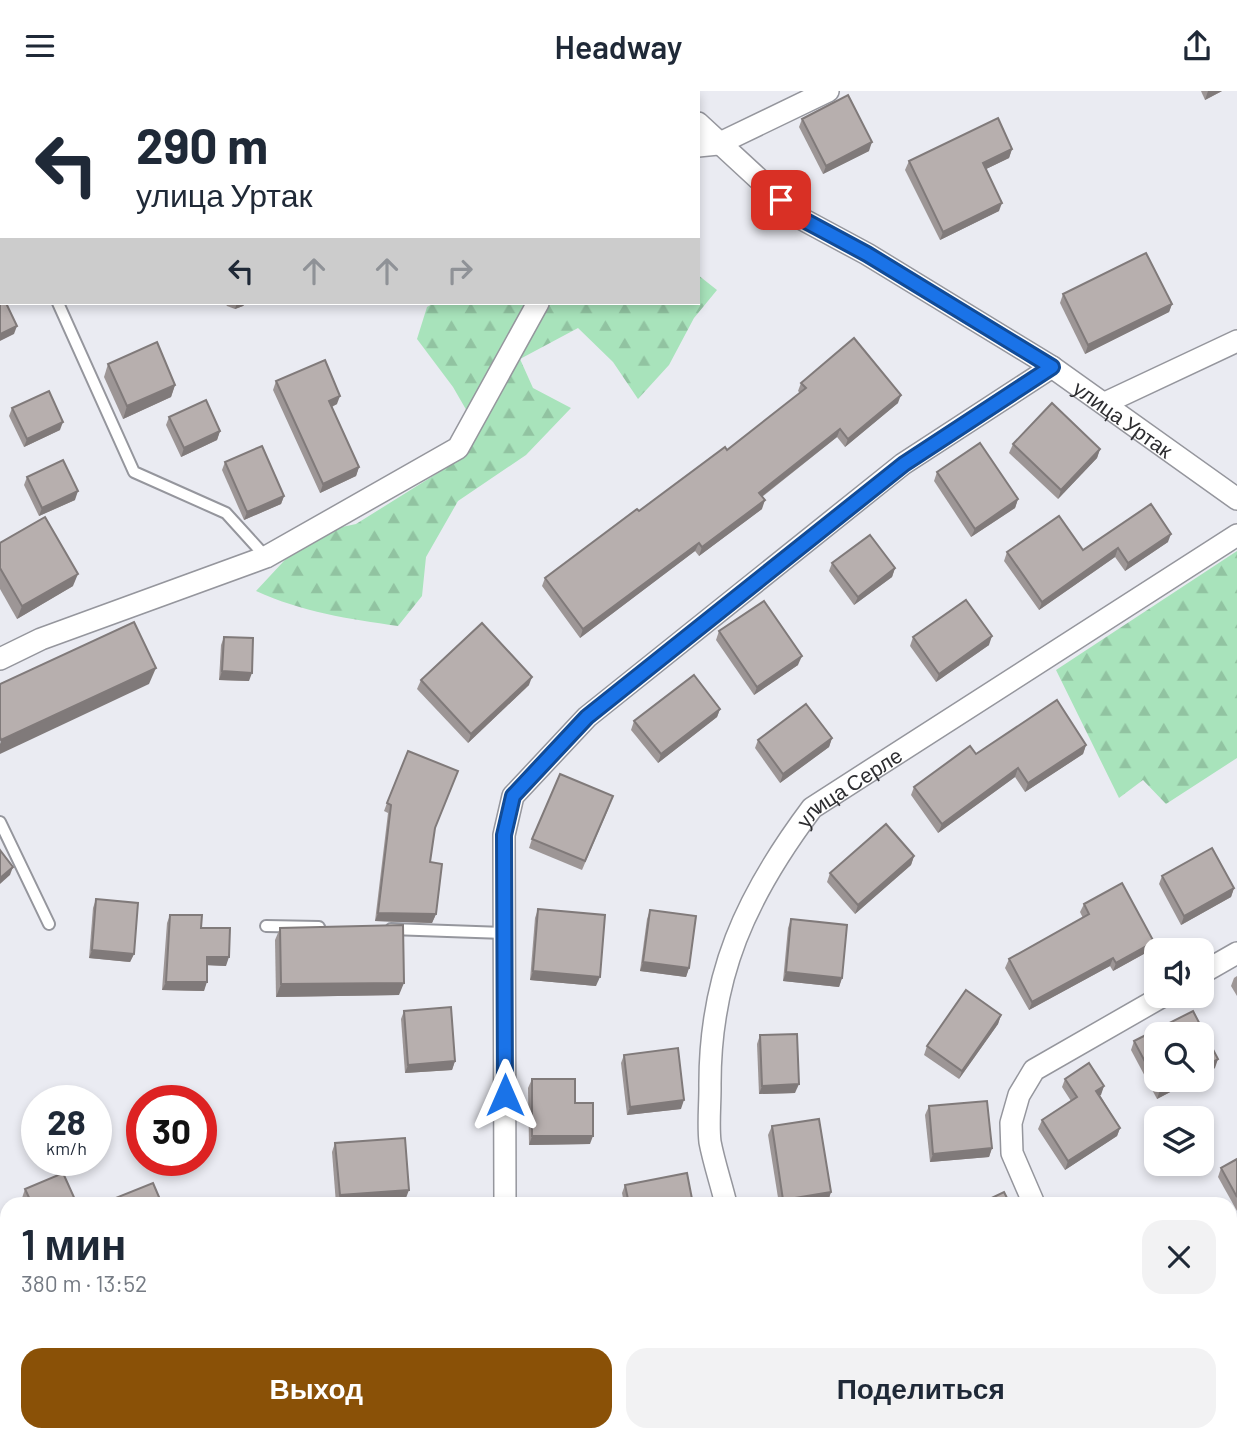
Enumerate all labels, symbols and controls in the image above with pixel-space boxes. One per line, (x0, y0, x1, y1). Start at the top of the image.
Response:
icon: menu (21, 27, 59, 65)
text: Headway (555, 27, 682, 65)
icon: share (1178, 27, 1216, 65)
text: 290 m (136, 115, 268, 174)
icon: left (21, 119, 112, 210)
pin (751, 170, 811, 230)
text: улица Уртак (136, 175, 312, 213)
icon: arrive (762, 181, 800, 219)
icon: left (222, 252, 260, 290)
icon: ahead (295, 252, 333, 290)
icon: ahead (368, 252, 406, 290)
icon: right (441, 252, 479, 290)
street label: улица Уртак (1069, 374, 1179, 462)
street label: улица Серле (790, 741, 906, 832)
map controls (1144, 938, 1214, 1176)
button: sound (1144, 938, 1214, 1008)
button: search (1144, 1022, 1214, 1092)
position arrow (468, 1058, 542, 1132)
speed limit sign: 30 (126, 1085, 217, 1176)
text: 28 (47, 1100, 86, 1142)
button: layers (1144, 1106, 1214, 1176)
text: km/h (46, 1137, 87, 1159)
text: 1 мин (21, 1218, 126, 1268)
button: close (1142, 1220, 1216, 1294)
text: 380 m · 13:52 (21, 1269, 147, 1297)
button: Выход (21, 1348, 612, 1428)
button: Поделиться (626, 1348, 1216, 1428)

